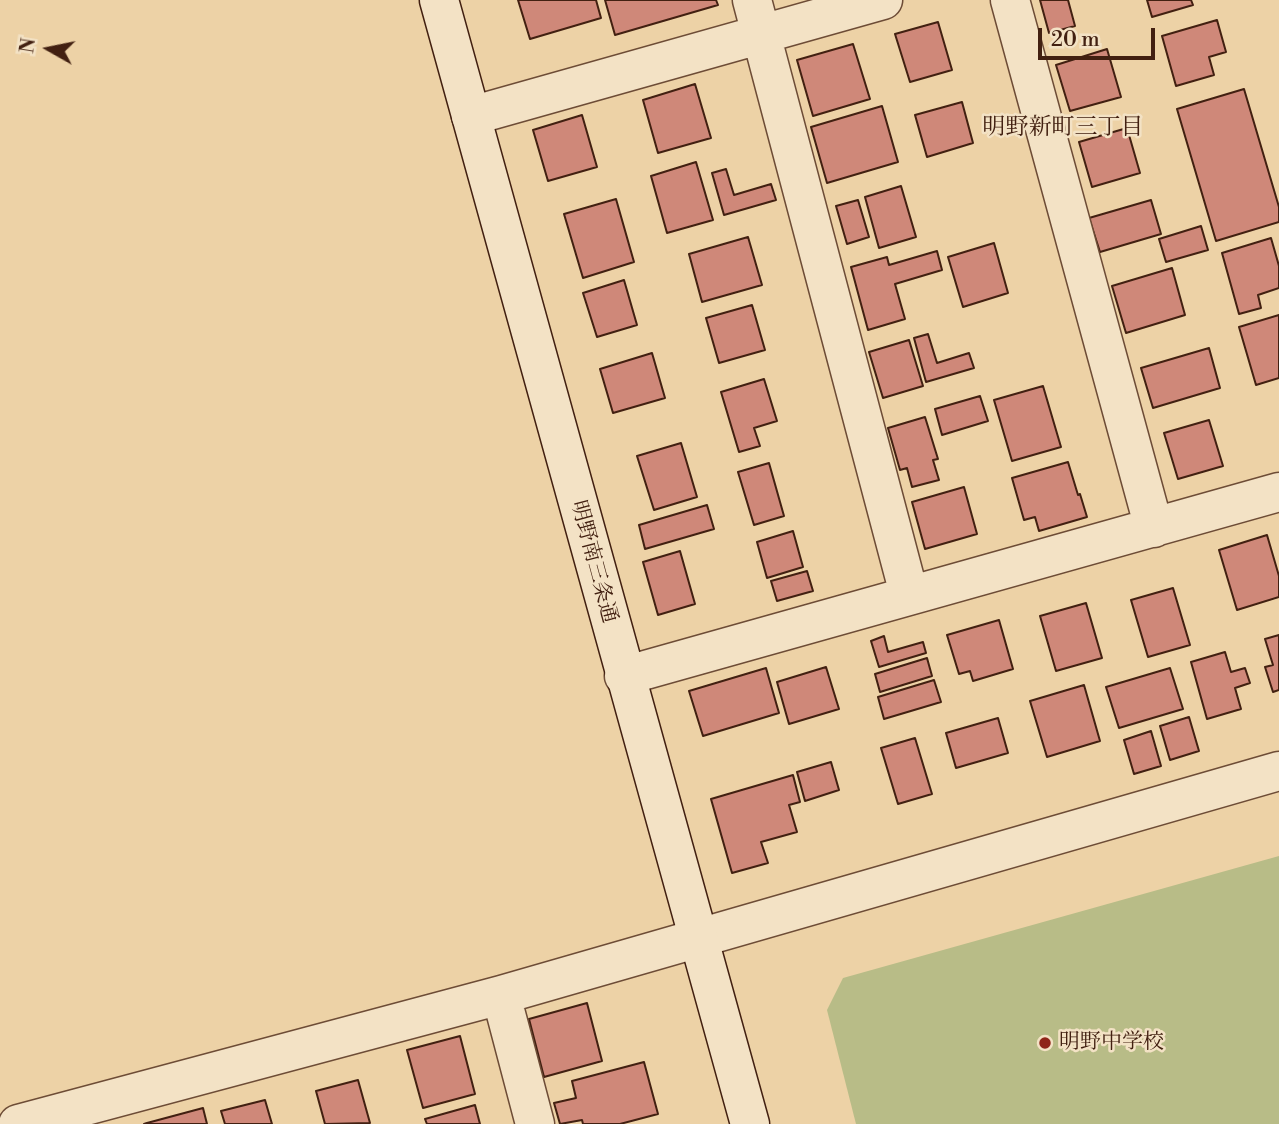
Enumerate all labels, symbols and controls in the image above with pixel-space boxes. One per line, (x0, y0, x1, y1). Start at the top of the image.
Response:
north arrow (14, 14, 84, 84)
scale bar (1041, 14, 1158, 58)
text: 20 m (1051, 27, 1100, 53)
text: N (15, 36, 41, 55)
district label: 明野新町三丁目 (983, 114, 1143, 142)
street label: 明野南三条通 (565, 498, 621, 626)
place label: 明野中学校 (1059, 1030, 1164, 1056)
marker: 明野中学校 (1037, 1035, 1053, 1051)

